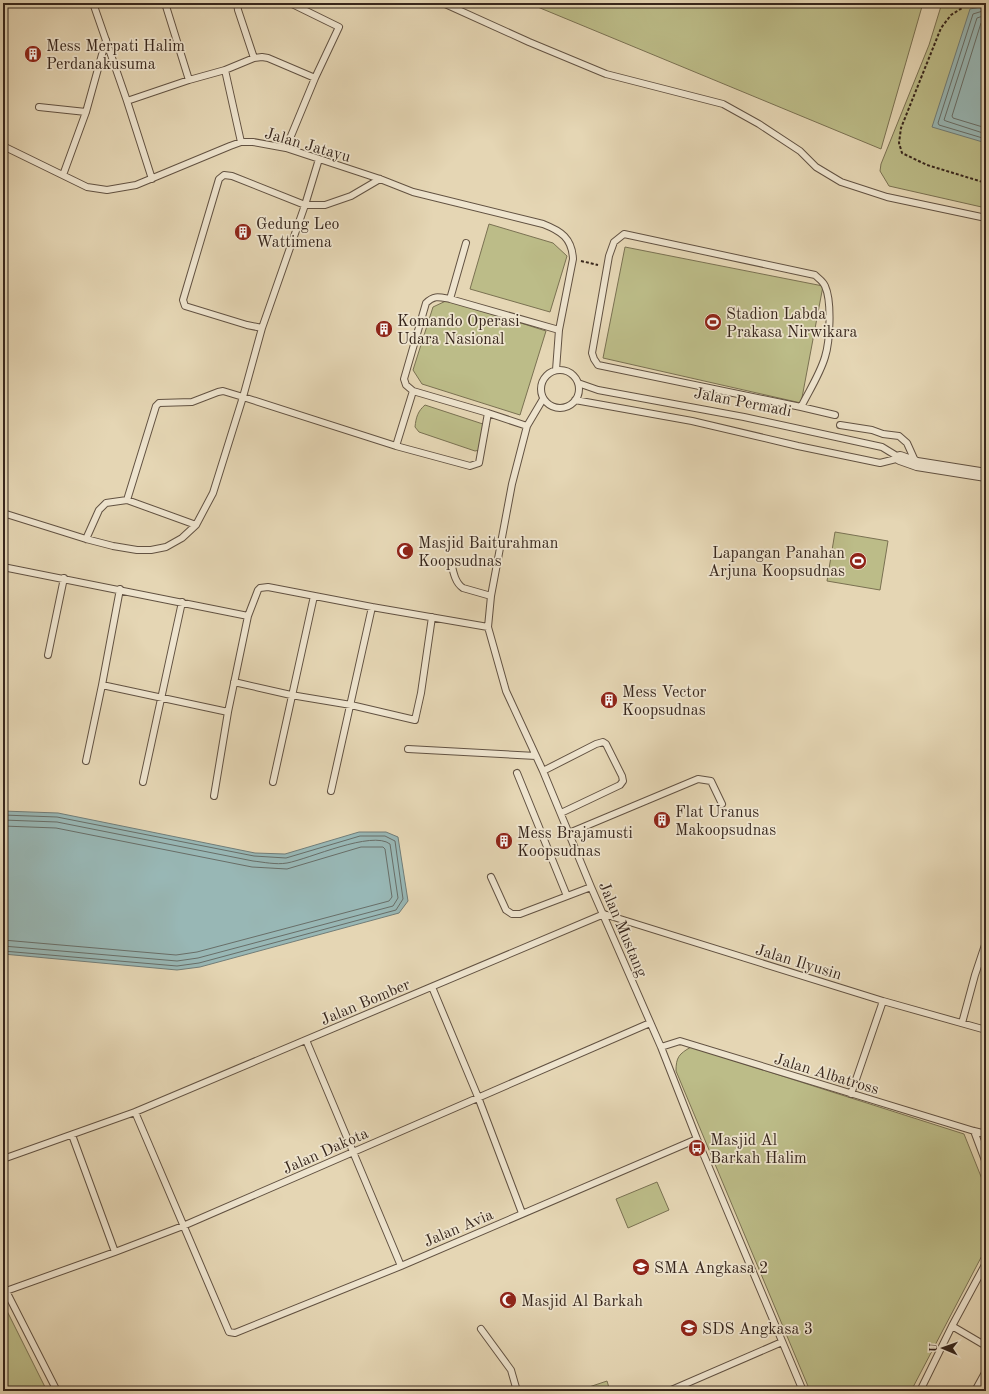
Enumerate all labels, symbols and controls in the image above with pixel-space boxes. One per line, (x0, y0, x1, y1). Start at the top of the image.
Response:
place label: Mess Merpati Halim Perdanakusuma (46, 39, 185, 73)
building icon: Mess Merpati Halim Perdanakusuma (23, 44, 43, 64)
street label: Jalan Jatayu (263, 126, 353, 166)
place label: Gedung Leo Wattimena (256, 217, 340, 251)
building icon: Gedung Leo Wattimena (233, 222, 253, 242)
place label: Stadion Labda Prakasa Nirwikara (726, 307, 858, 341)
sports icon: Stadion Labda Prakasa Nirwikara (703, 312, 723, 332)
place label: Komando Operasi Udara Nasional (397, 314, 520, 348)
building icon: Komando Operasi Udara Nasional (374, 319, 394, 339)
street label: Jalan Permadi (692, 386, 793, 420)
place label: Masjid Baiturahman Koopsudnas (418, 536, 559, 570)
mosque icon: Masjid Baiturahman Koopsudnas (395, 541, 415, 561)
place label: Lapangan Panahan Arjuna Koopsudnas (708, 546, 845, 580)
sports icon: Lapangan Panahan Arjuna Koopsudnas (848, 551, 868, 571)
place label: Mess Vector Koopsudnas (622, 685, 707, 719)
building icon: Mess Vector Koopsudnas (599, 690, 619, 710)
place label: Flat Uranus Makoopsudnas (675, 805, 776, 839)
building icon: Flat Uranus Makoopsudnas (652, 810, 672, 830)
place label: Mess Brajamusti Koopsudnas (517, 826, 633, 860)
building icon: Mess Brajamusti Koopsudnas (494, 831, 514, 851)
street label: Jalan Mustang (595, 880, 650, 980)
street label: Jalan Ilyusin (753, 942, 844, 984)
street label: Jalan Bomber (319, 977, 413, 1029)
street label: Jalan Albatross (772, 1051, 881, 1098)
street label: Jalan Dakota (281, 1126, 371, 1178)
place label: Masjid Al Barkah Halim (710, 1133, 807, 1167)
bus stop icon: Masjid Al Barkah Halim (687, 1138, 707, 1158)
street label: Jalan Avia (422, 1207, 496, 1251)
school or university icon: SMA Angkasa 2 (631, 1257, 651, 1277)
place label: SMA Angkasa 2 (654, 1261, 768, 1277)
mosque icon: Masjid Al Barkah (498, 1290, 518, 1310)
place label: Masjid Al Barkah (521, 1294, 643, 1310)
school or university icon: SDS Angkasa 3 (679, 1318, 699, 1338)
place label: SDS Angkasa 3 (702, 1322, 813, 1338)
north arrow (923, 1328, 963, 1368)
text: U (929, 1343, 940, 1352)

